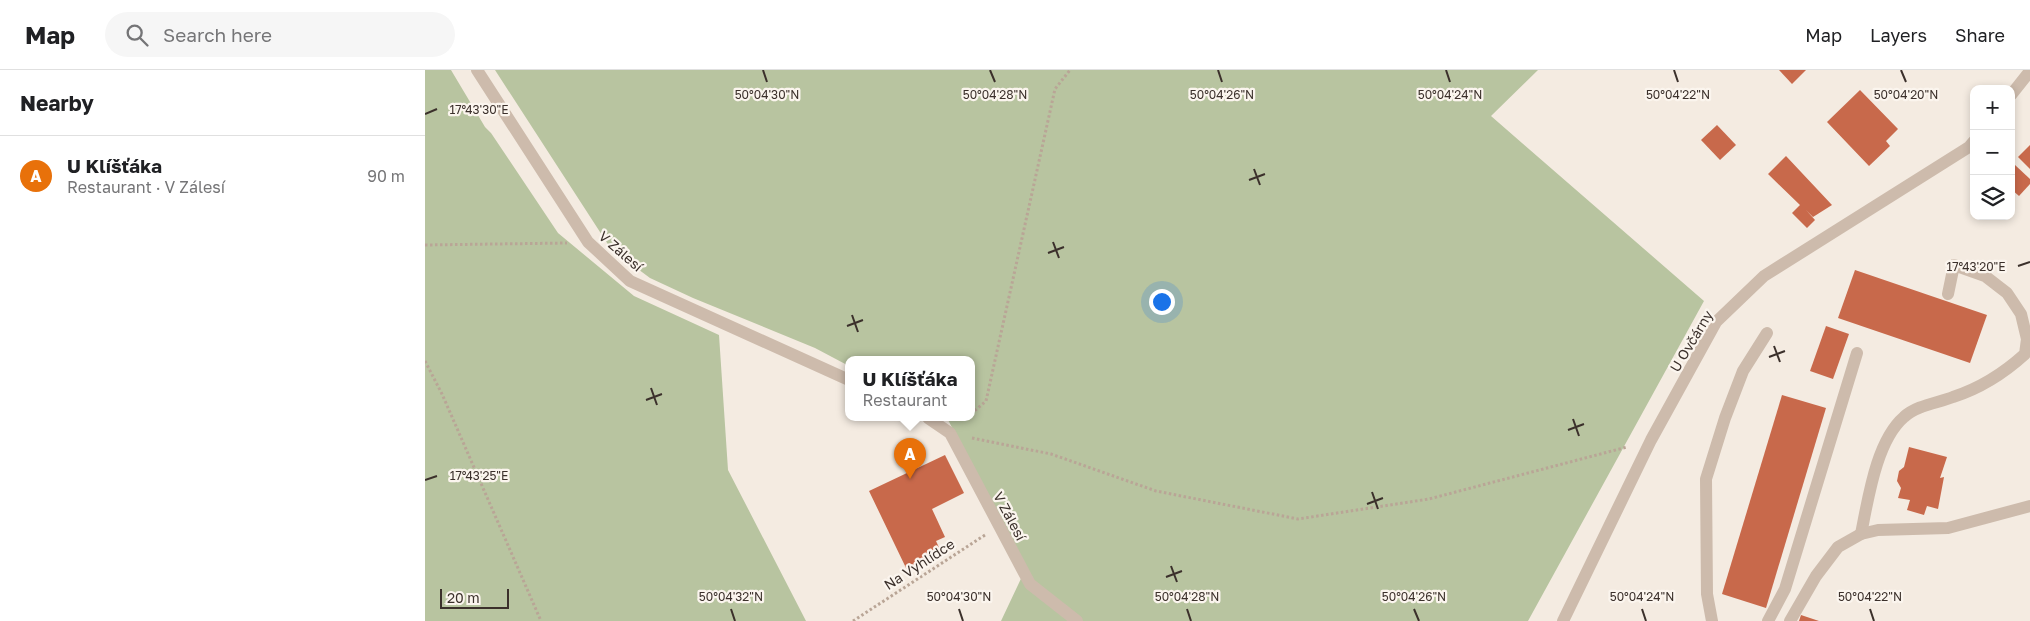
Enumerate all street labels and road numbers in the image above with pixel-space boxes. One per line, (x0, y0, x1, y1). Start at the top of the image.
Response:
street label: V Zálesí (595, 227, 647, 276)
street label: U Ovčárny (1666, 307, 1716, 375)
street label: V Zálesí (990, 489, 1030, 544)
street label: Na Vyhlídce (881, 535, 957, 593)

